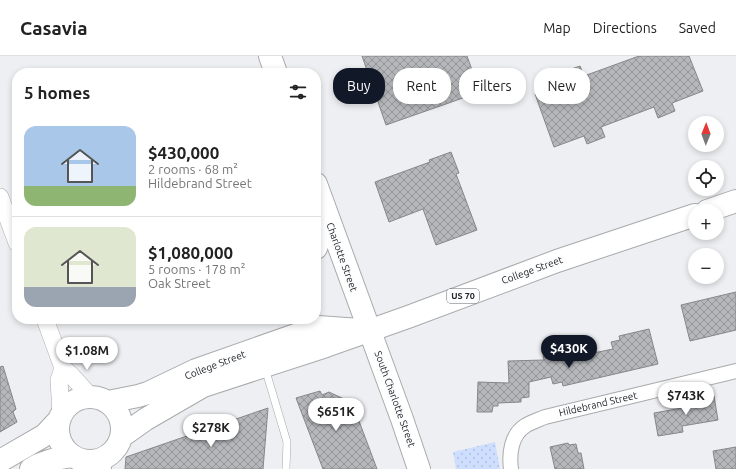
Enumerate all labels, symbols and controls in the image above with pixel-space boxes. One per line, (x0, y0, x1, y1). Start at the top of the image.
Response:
text: Casavia (20, 17, 87, 39)
text: Map (543, 20, 571, 36)
text: Directions (593, 20, 657, 36)
text: Saved (679, 20, 716, 36)
chip: Buy (333, 68, 385, 104)
chip: Rent (393, 68, 451, 104)
chip: Filters (459, 68, 526, 104)
chip: New (534, 68, 590, 104)
icon: filters (287, 81, 309, 103)
text: 5 homes (24, 83, 90, 102)
north arrow (688, 116, 724, 152)
map controls (688, 116, 724, 284)
icon: home (56, 142, 104, 190)
text: $430,000 (148, 143, 219, 162)
button: locate (688, 160, 724, 196)
text: 2 rooms · 68 m² (148, 162, 238, 176)
text: Hildebrand Street (148, 176, 252, 190)
button: + (688, 204, 724, 240)
street label: Charlotte Street (324, 221, 360, 293)
icon: home (56, 243, 104, 291)
text: $1,080,000 (148, 243, 233, 262)
button: − (688, 248, 724, 284)
street label: College Street (500, 254, 564, 286)
text: 5 rooms · 178 m² (148, 262, 245, 276)
text: Oak Street (148, 276, 211, 290)
road number: US 70 (447, 289, 479, 303)
pin: $430K (541, 335, 597, 369)
pin: $1.08M (54, 337, 120, 371)
text: $430K (550, 341, 588, 355)
text: $1.08M (65, 343, 109, 357)
street label: College Street (183, 348, 247, 382)
street label: South Charlotte Street (372, 349, 418, 449)
pin: $743K (658, 382, 714, 416)
text: $743K (667, 388, 705, 402)
street label: Hildebrand Street (558, 390, 638, 418)
pin: $651K (308, 398, 364, 432)
text: $651K (317, 404, 355, 418)
pin: $278K (183, 414, 239, 448)
text: $278K (192, 420, 230, 434)

